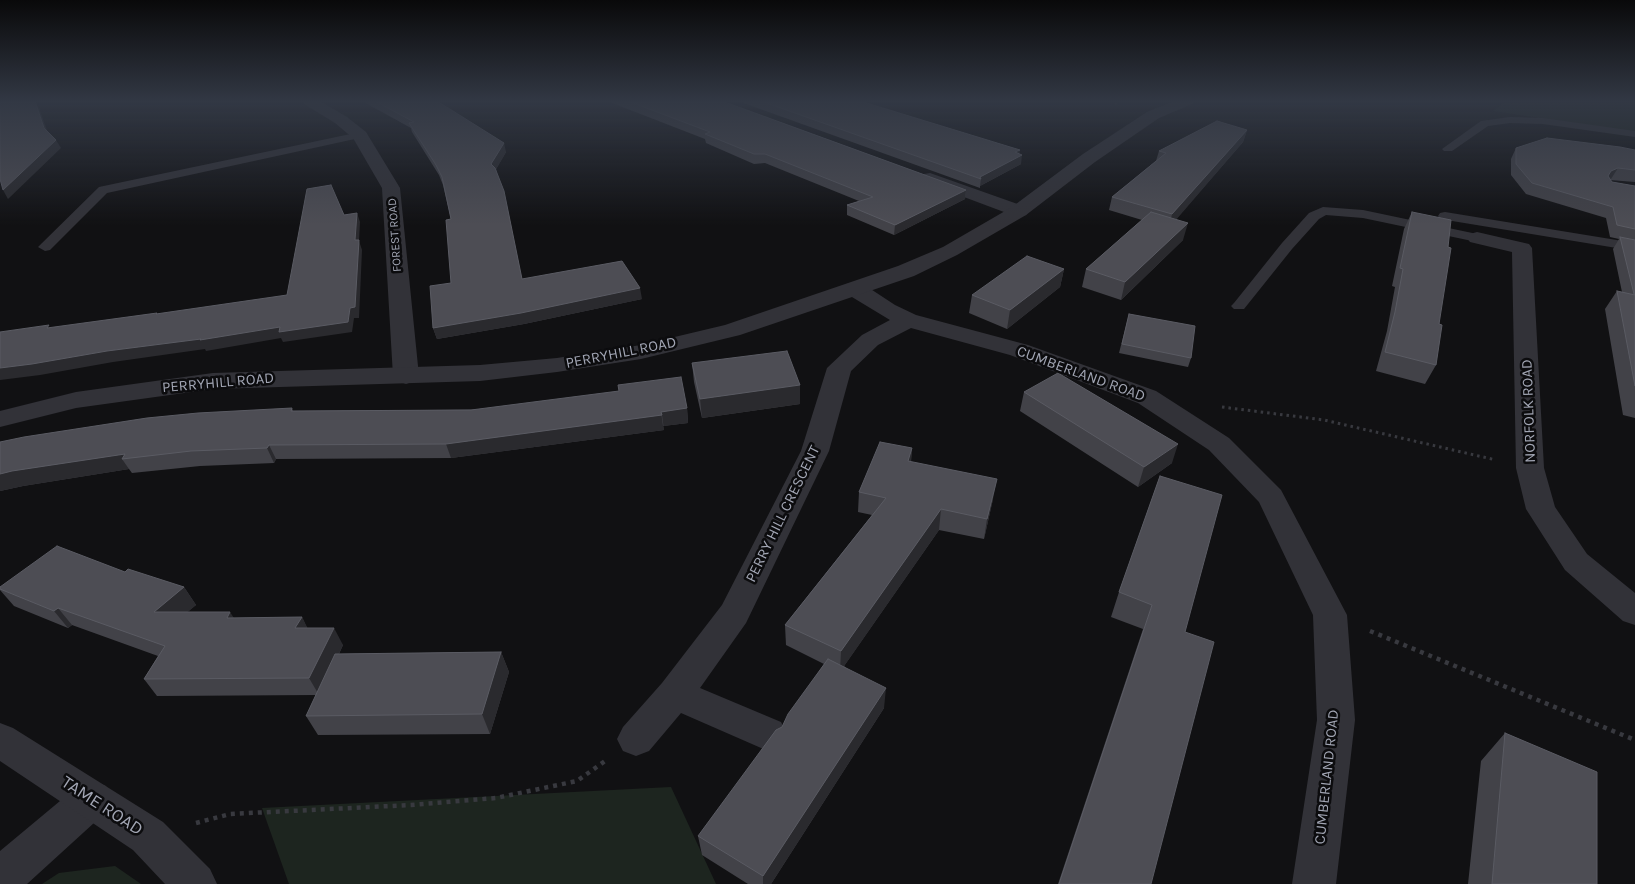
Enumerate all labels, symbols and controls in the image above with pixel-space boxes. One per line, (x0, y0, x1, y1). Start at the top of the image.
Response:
street label: FOREST ROAD (385, 198, 405, 272)
street label: PERRYHILL ROAD (564, 333, 678, 373)
street label: CUMBERLAND ROAD (1014, 342, 1148, 406)
street label: NORFOLK ROAD (1518, 359, 1540, 463)
street label: PERRYHILL ROAD (161, 369, 275, 397)
street label: PERRY HILL CRESCENT (742, 443, 824, 585)
street label: CUMBERLAND ROAD (1311, 709, 1343, 845)
street label: TAME ROAD (57, 772, 147, 840)

